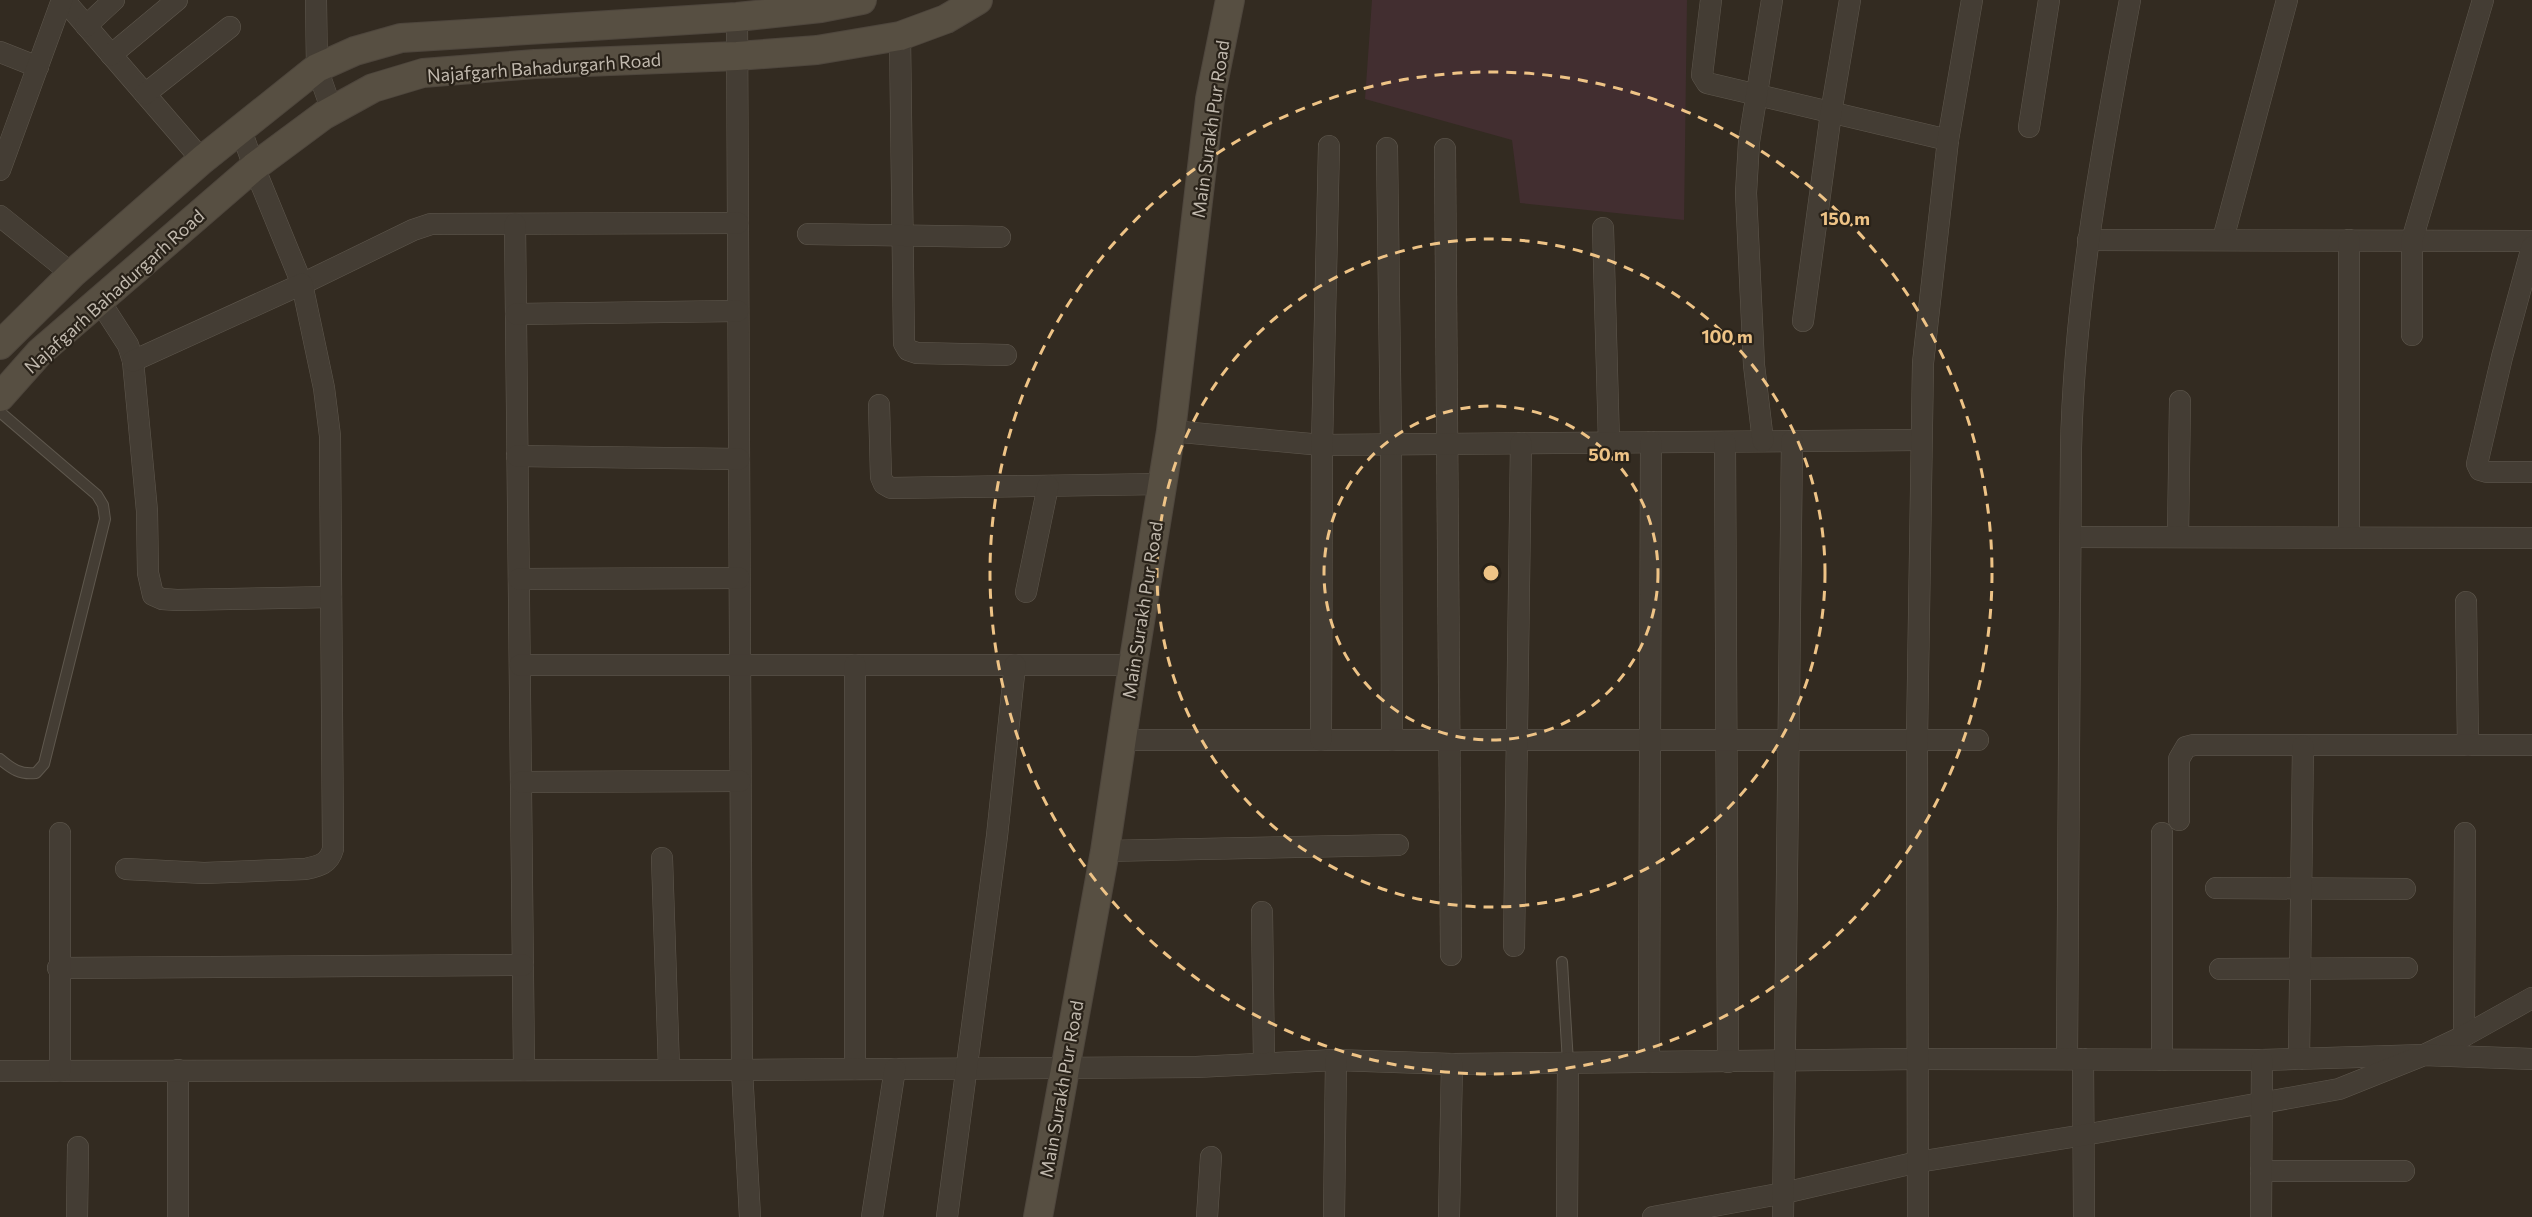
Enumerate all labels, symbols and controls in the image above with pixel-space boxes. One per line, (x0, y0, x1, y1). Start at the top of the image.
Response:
street label: Main Surakh Pur Road (1187, 39, 1233, 219)
street label: Najafgarh Bahadurgarh Road (426, 48, 662, 86)
street label: Najafgarh Bahadurgarh Road (19, 204, 209, 378)
text: 150 m (1820, 207, 1870, 229)
text: 100 m (1701, 325, 1753, 347)
text: 50 m (1588, 443, 1630, 465)
street label: Main Surakh Pur Road (1117, 520, 1167, 700)
centre of rings (1481, 563, 1501, 583)
street label: Main Surakh Pur Road (1035, 999, 1087, 1179)

